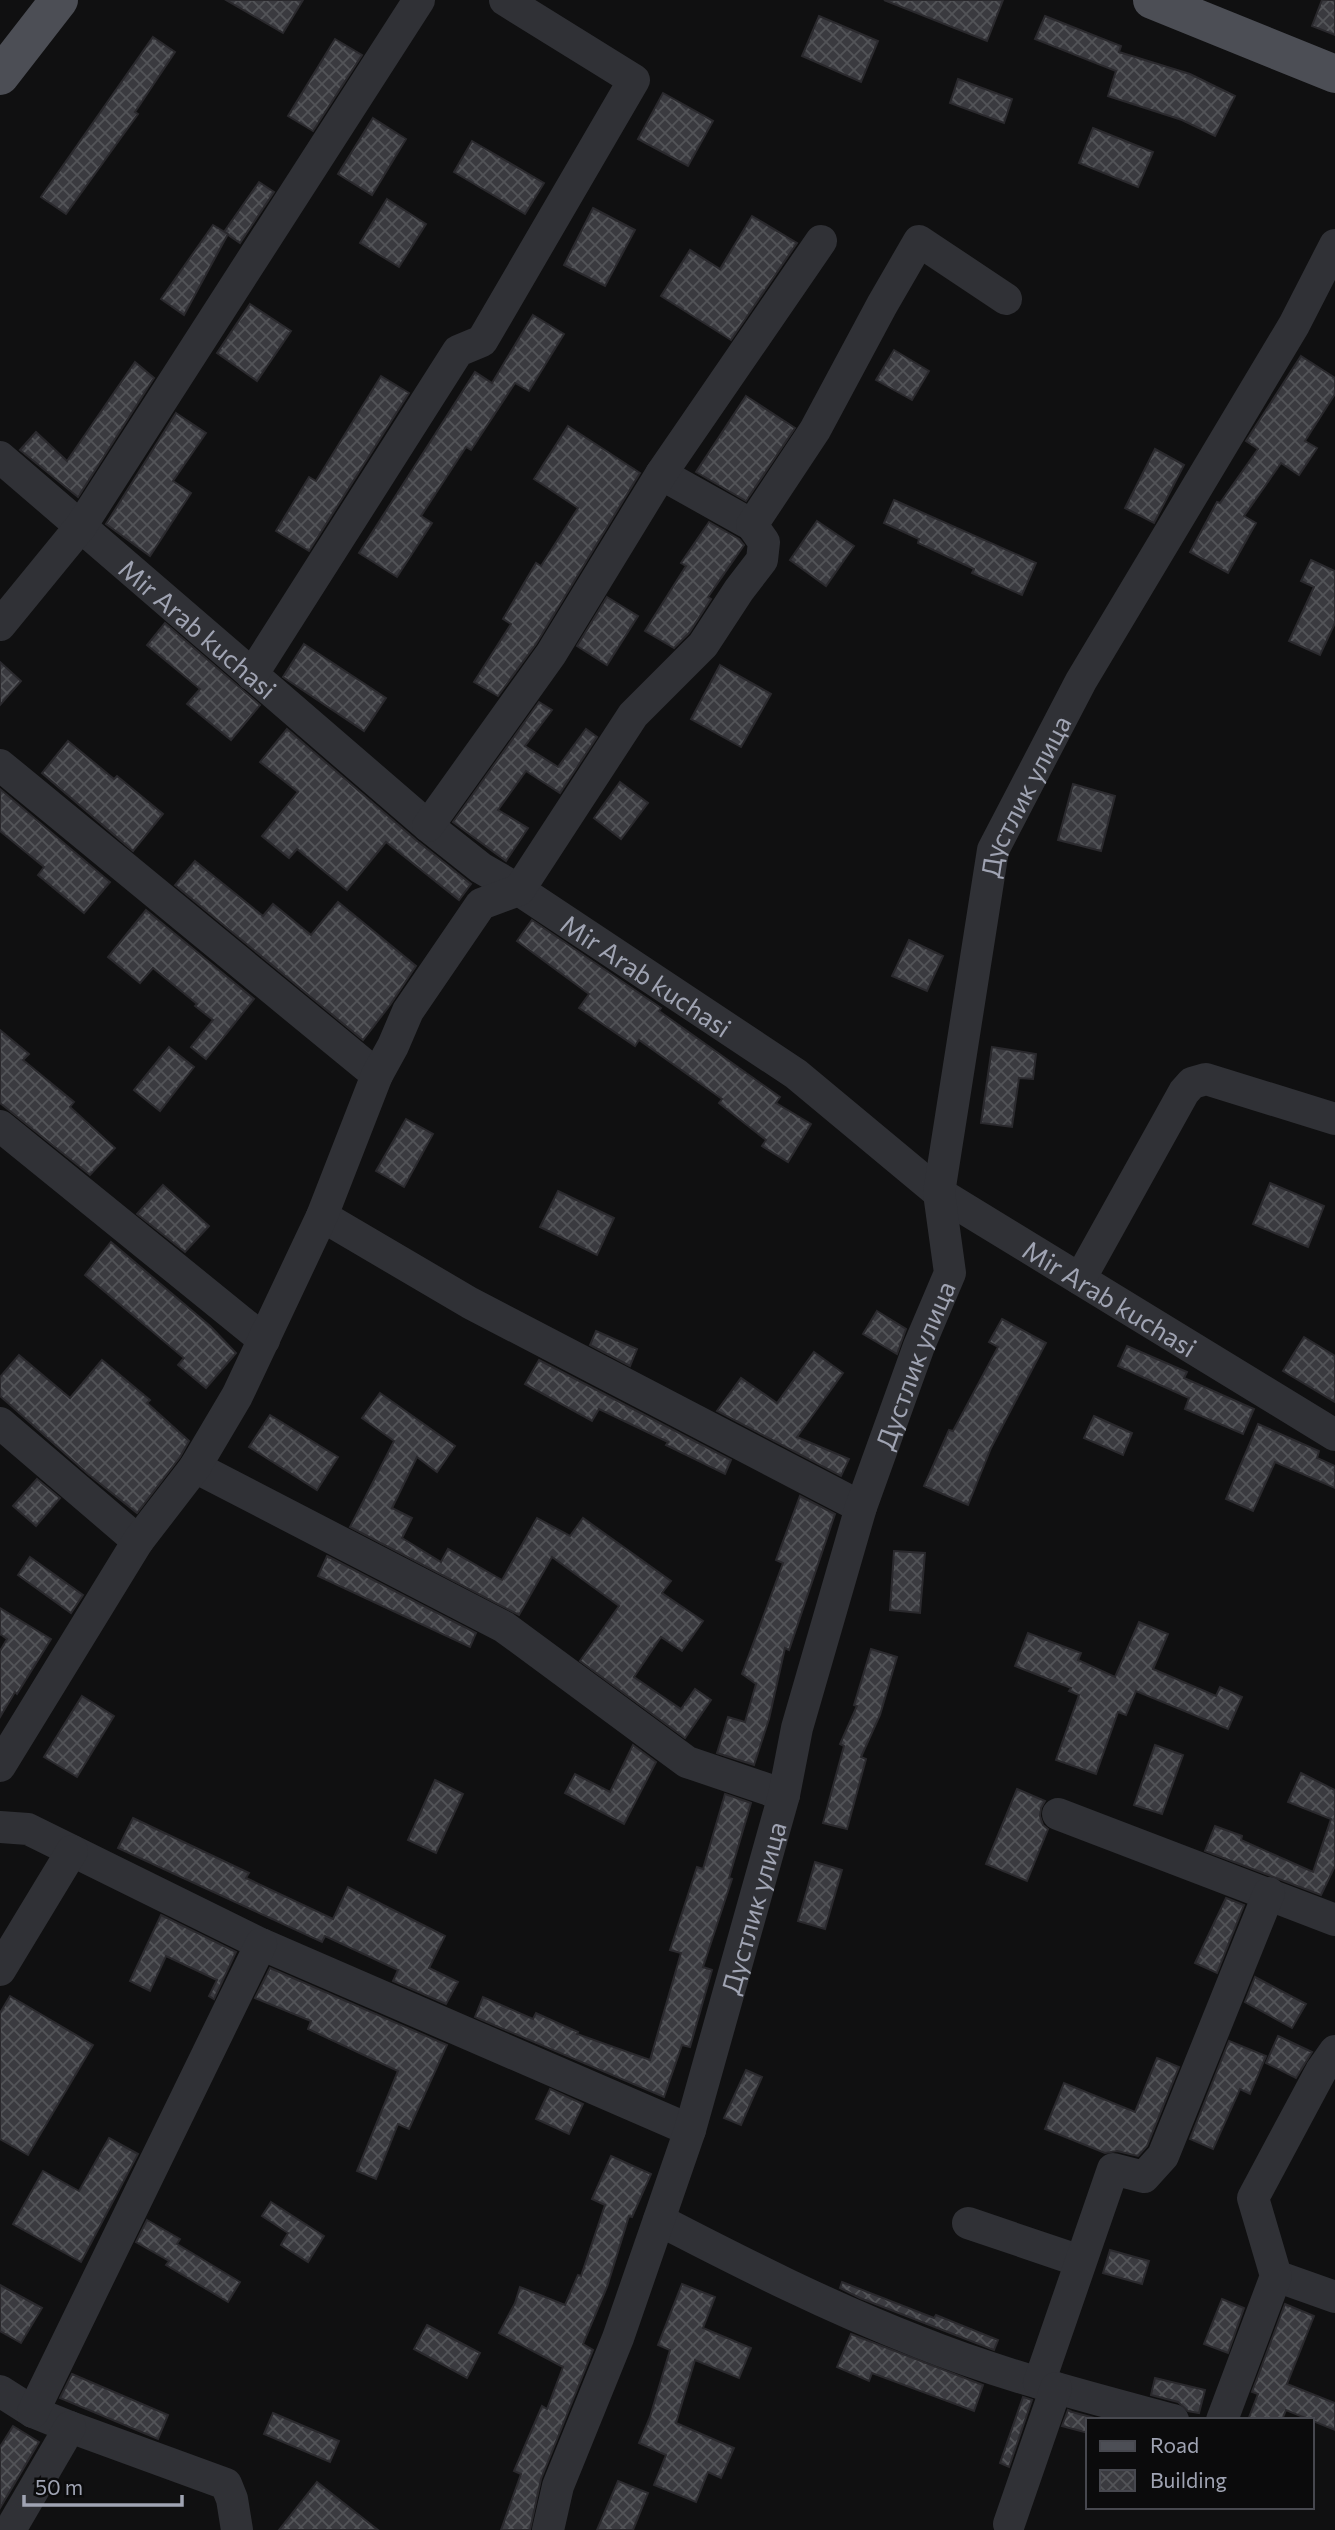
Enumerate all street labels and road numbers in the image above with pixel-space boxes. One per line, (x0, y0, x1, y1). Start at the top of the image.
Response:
street label: Mir Arab kuchasi (113, 552, 283, 704)
street label: Дустлик улица (973, 710, 1076, 880)
street label: Mir Arab kuchasi (556, 907, 738, 1042)
street label: Mir Arab kuchasi (1018, 1233, 1203, 1362)
street label: Дустлик улица (868, 1276, 960, 1453)
street label: Дустлик улица (713, 1818, 791, 1997)

